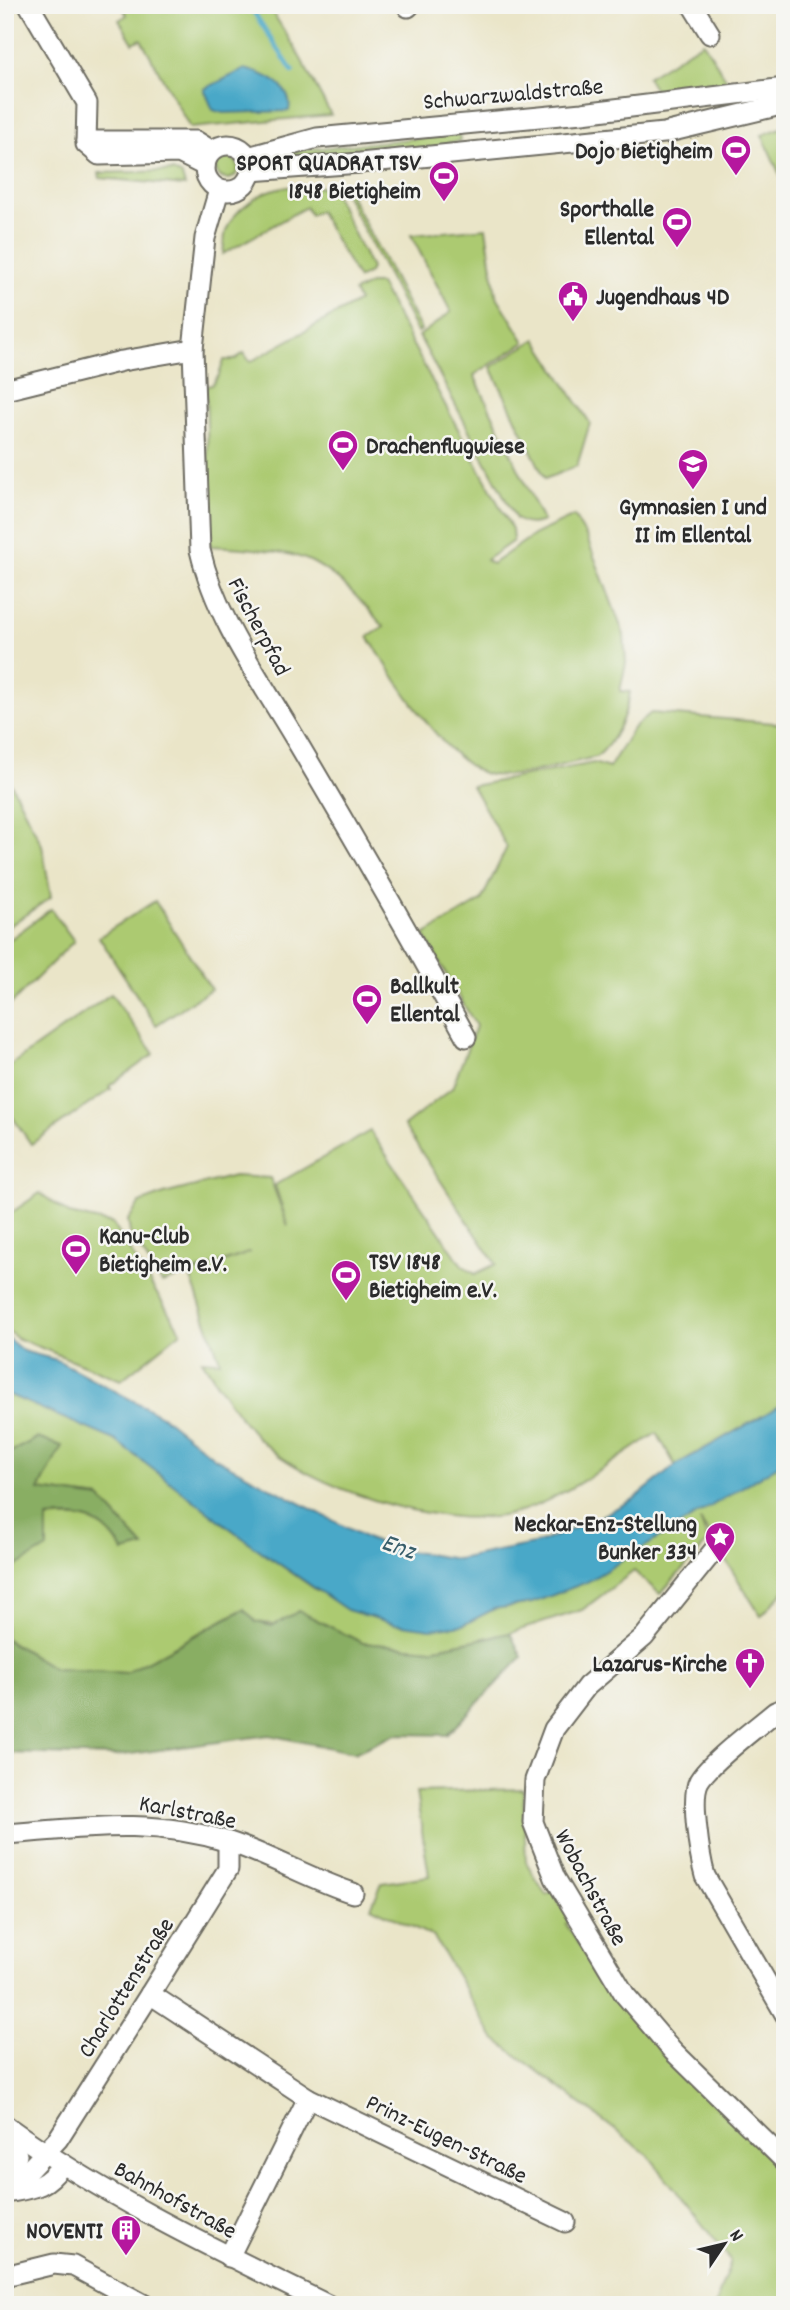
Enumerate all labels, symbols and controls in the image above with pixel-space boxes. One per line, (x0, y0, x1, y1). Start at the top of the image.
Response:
street label: Schwarzwaldstraße (422, 71, 605, 121)
sports icon: Dojo Bietigheim (719, 133, 753, 177)
place label: Dojo Bietigheim (575, 136, 713, 170)
place label: SPORT QUADRAT TSV 1848 Bietigheim (236, 148, 421, 210)
sports icon: SPORT QUADRAT TSV 1848 Bietigheim (427, 159, 461, 203)
place label: Sporthalle Ellental (560, 194, 654, 256)
sports icon: Sporthalle Ellental (660, 205, 694, 249)
public building icon: Jugendhaus 4D (556, 279, 590, 323)
place label: Jugendhaus 4D (596, 282, 730, 316)
sports icon: Drachenflugwiese (326, 428, 360, 472)
place label: Drachenflugwiese (366, 431, 525, 465)
school or university icon: Gymnasien I und II im Ellental (676, 447, 710, 491)
place label: Gymnasien I und II im Ellental (619, 492, 767, 554)
street label: Fischerpfad (217, 572, 298, 683)
place label: Ballkult Ellental (390, 971, 460, 1033)
sports icon: Ballkult Ellental (350, 982, 384, 1026)
place label: Kanu-Club Bietigheim e.V. (99, 1221, 227, 1283)
sports icon: Kanu-Club Bietigheim e.V. (59, 1232, 93, 1276)
place label: TSV 1848 Bietigheim e.V. (369, 1247, 497, 1309)
sports icon: TSV 1848 Bietigheim e.V. (329, 1258, 363, 1302)
place label: Neckar-Enz-Stellung Bunker 334 (514, 1509, 697, 1571)
place icon: Neckar-Enz-Stellung Bunker 334 (703, 1520, 737, 1564)
water label: Enz (376, 1525, 421, 1572)
church icon: Lazarus-Kirche (733, 1646, 767, 1690)
place label: Lazarus-Kirche (592, 1649, 727, 1683)
street label: Karlstraße (136, 1788, 239, 1840)
street label: Wobachstraße (544, 1824, 634, 1953)
street label: Charlottenstraße (71, 1912, 184, 2065)
street label: Prinz-Eugen-Straße (359, 2087, 532, 2195)
street label: Bahnhofstraße (107, 2154, 242, 2249)
north arrow (688, 2208, 758, 2278)
building icon: NOVENTI (109, 2213, 143, 2257)
place label: NOVENTI (26, 2216, 104, 2250)
text: N (721, 2225, 749, 2248)

